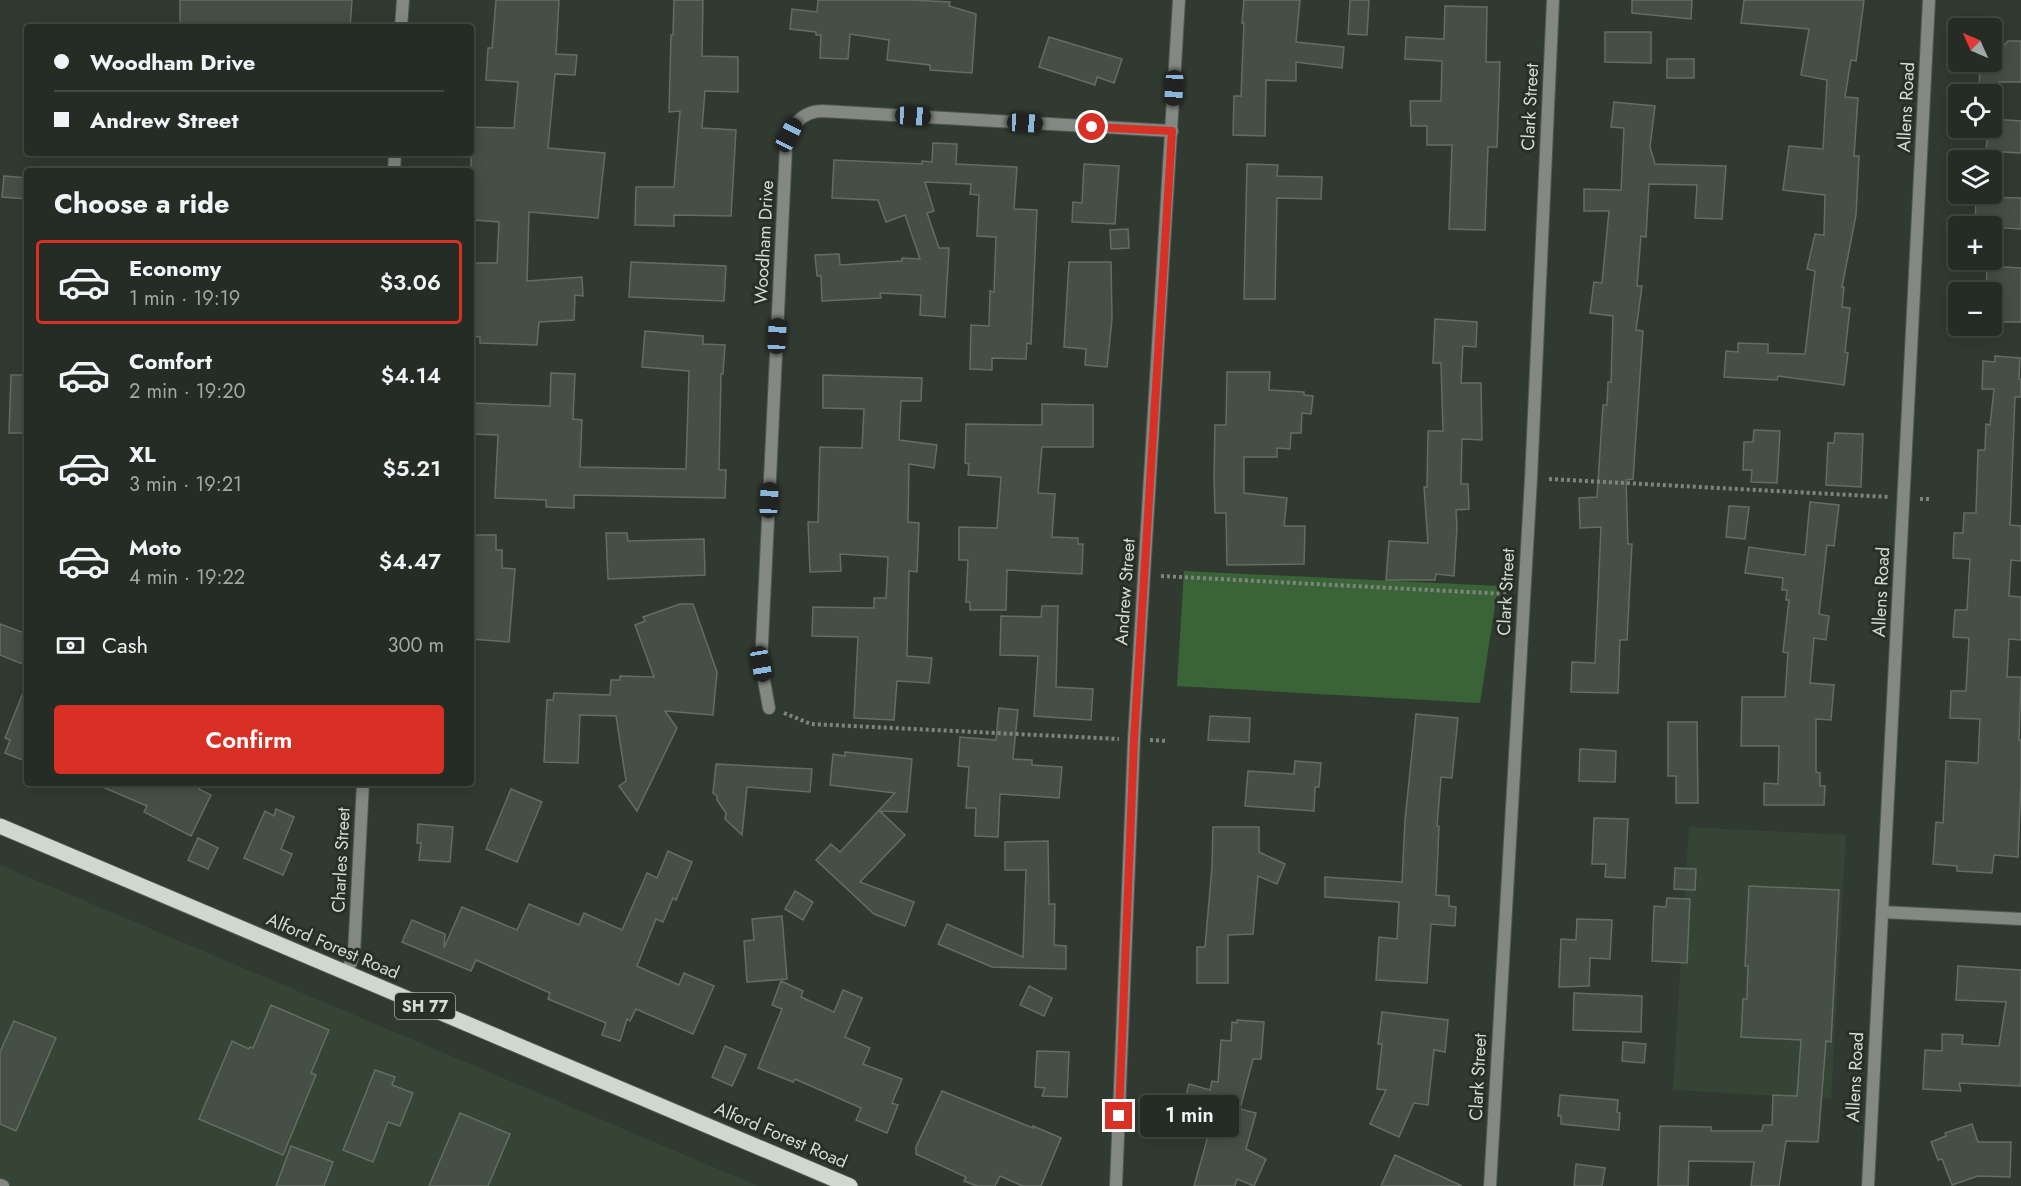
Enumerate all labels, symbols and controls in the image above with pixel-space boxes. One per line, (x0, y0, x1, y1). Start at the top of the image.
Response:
north arrow (1948, 18, 2002, 72)
map controls (1948, 18, 2002, 336)
text: Woodham Drive (90, 46, 255, 78)
street label: Allens Road (1891, 61, 1921, 153)
street label: Clark Street (1515, 62, 1545, 151)
car (1164, 70, 1184, 106)
button: locate (1948, 84, 2002, 138)
text: Andrew Street (90, 104, 238, 136)
car (895, 106, 931, 126)
car (1007, 113, 1043, 133)
route start (1078, 113, 1105, 140)
car (773, 115, 805, 155)
button: layers (1948, 150, 2002, 204)
street label: Woodham Drive (748, 179, 780, 305)
text: Choose a ride (54, 184, 229, 223)
button: + (1948, 216, 2002, 270)
text: Economy (129, 252, 221, 284)
icon: car (57, 255, 111, 309)
text: $3.06 (380, 266, 441, 298)
button: − (1948, 282, 2002, 336)
text: 1 min · 19:19 (129, 284, 240, 313)
car (767, 318, 787, 354)
text: Comfort (129, 345, 212, 377)
icon: car (57, 348, 111, 402)
text: $4.14 (381, 359, 441, 391)
text: 2 min · 19:20 (129, 377, 246, 406)
text: XL (129, 438, 156, 470)
icon: car (57, 441, 111, 495)
text: $5.21 (382, 452, 441, 484)
text: 3 min · 19:21 (129, 470, 242, 499)
car (759, 482, 779, 518)
text: Moto (129, 531, 182, 563)
icon: car (57, 534, 111, 588)
street label: Andrew Street (1108, 537, 1142, 646)
text: $4.47 (379, 545, 441, 577)
street label: Allens Road (1866, 546, 1896, 638)
street label: Clark Street (1491, 547, 1521, 636)
text: 4 min · 19:22 (129, 563, 245, 592)
icon: cash (54, 629, 87, 662)
text: Cash (102, 629, 148, 661)
text: 300 m (387, 631, 444, 660)
car (749, 645, 773, 683)
button: Confirm (54, 705, 444, 774)
street label: Charles Street (325, 806, 357, 913)
street label: Alford Forest Road (263, 906, 403, 986)
road number: SH 77 (395, 993, 455, 1019)
street label: Allens Road (1840, 1031, 1870, 1123)
street label: Clark Street (1463, 1032, 1493, 1121)
street label: Alford Forest Road (711, 1095, 851, 1175)
callout: 1 min (1140, 1095, 1239, 1137)
text: 1 min (1165, 1101, 1214, 1130)
route end (1105, 1102, 1132, 1129)

